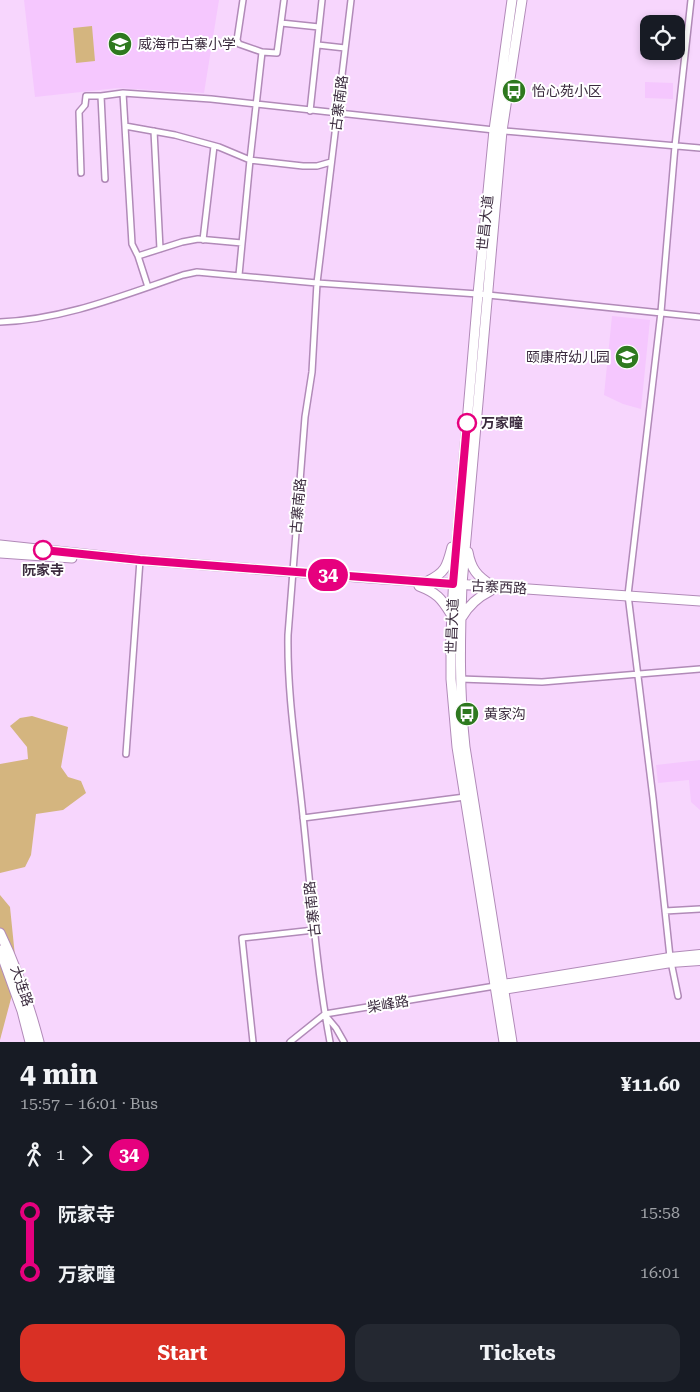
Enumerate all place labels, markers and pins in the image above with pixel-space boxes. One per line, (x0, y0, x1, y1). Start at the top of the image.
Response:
school or university icon: 威海市古寨小学 (107, 31, 133, 57)
place label: 威海市古寨小学 (138, 36, 236, 52)
bus stop icon: 怡心苑小区 (501, 78, 527, 104)
place label: 怡心苑小区 (532, 83, 602, 99)
school or university icon: 颐康府幼儿园 (614, 344, 640, 370)
place label: 颐康府幼儿园 (526, 349, 610, 365)
marker: 万家疃 (457, 413, 477, 433)
place label: 万家疃 (481, 415, 523, 431)
marker: 阮家寺 (33, 540, 53, 560)
place label: 阮家寺 (22, 562, 64, 578)
bus stop icon: 黄家沟 (454, 701, 480, 727)
place label: 黄家沟 (484, 706, 526, 722)

